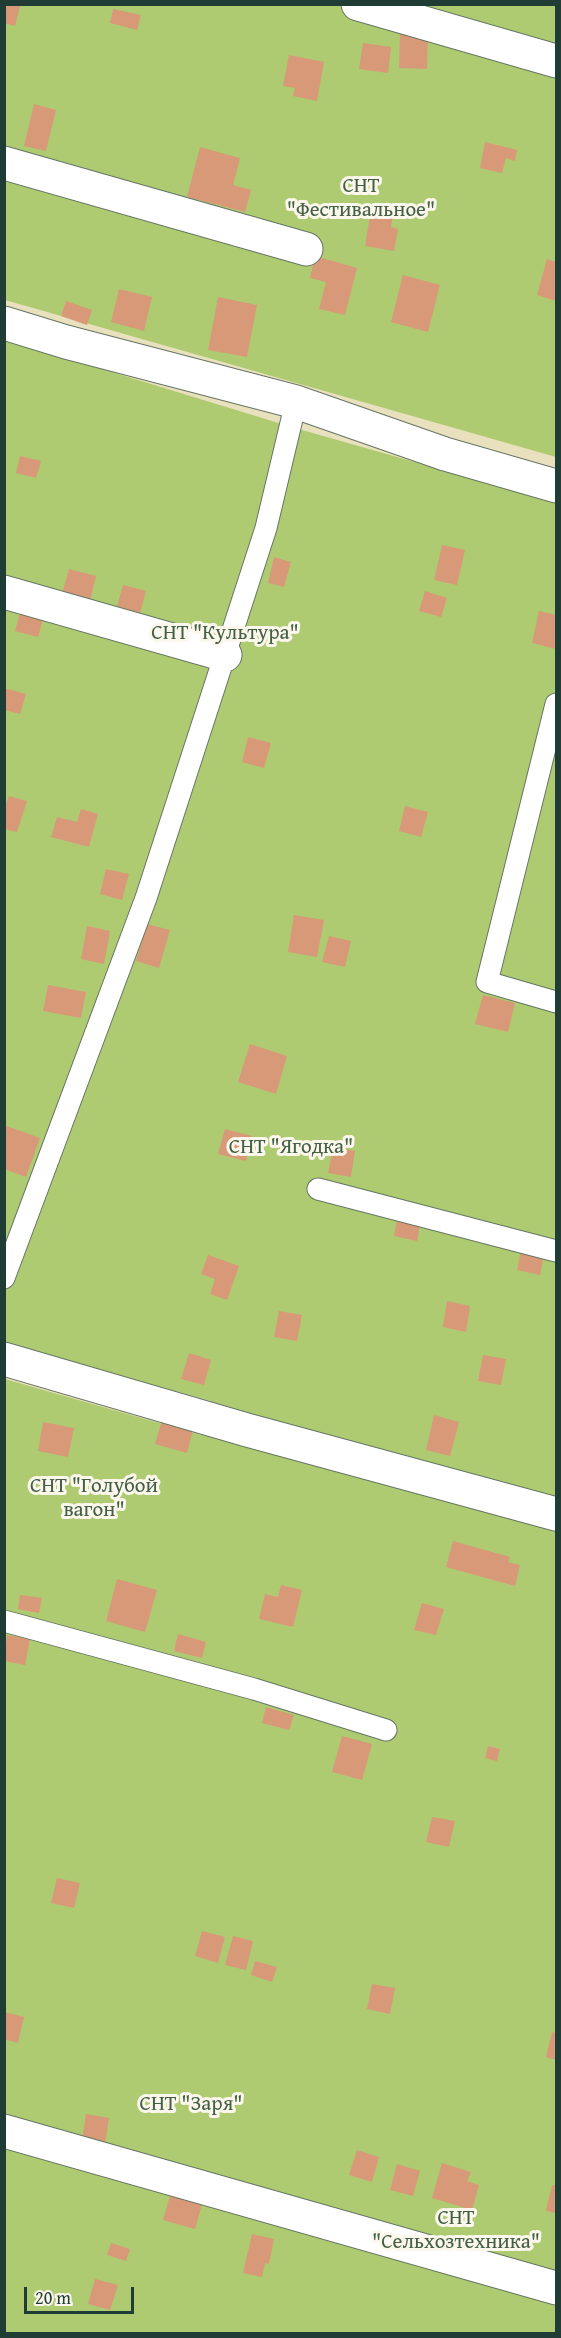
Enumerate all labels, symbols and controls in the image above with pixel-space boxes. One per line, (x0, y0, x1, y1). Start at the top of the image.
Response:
park label: СНТ "Фестивальное" (287, 174, 435, 224)
park label: СНТ "Культура" (151, 621, 299, 647)
park label: СНТ "Ягодка" (229, 1135, 353, 1161)
park label: СНТ "Голубой вагон" (30, 1474, 158, 1524)
park label: СНТ "Заря" (139, 2092, 243, 2118)
park label: СНТ "Сельхозтехника" (372, 2206, 540, 2256)
scale bar (27, 2275, 136, 2313)
text: 20 m (35, 2284, 71, 2311)

